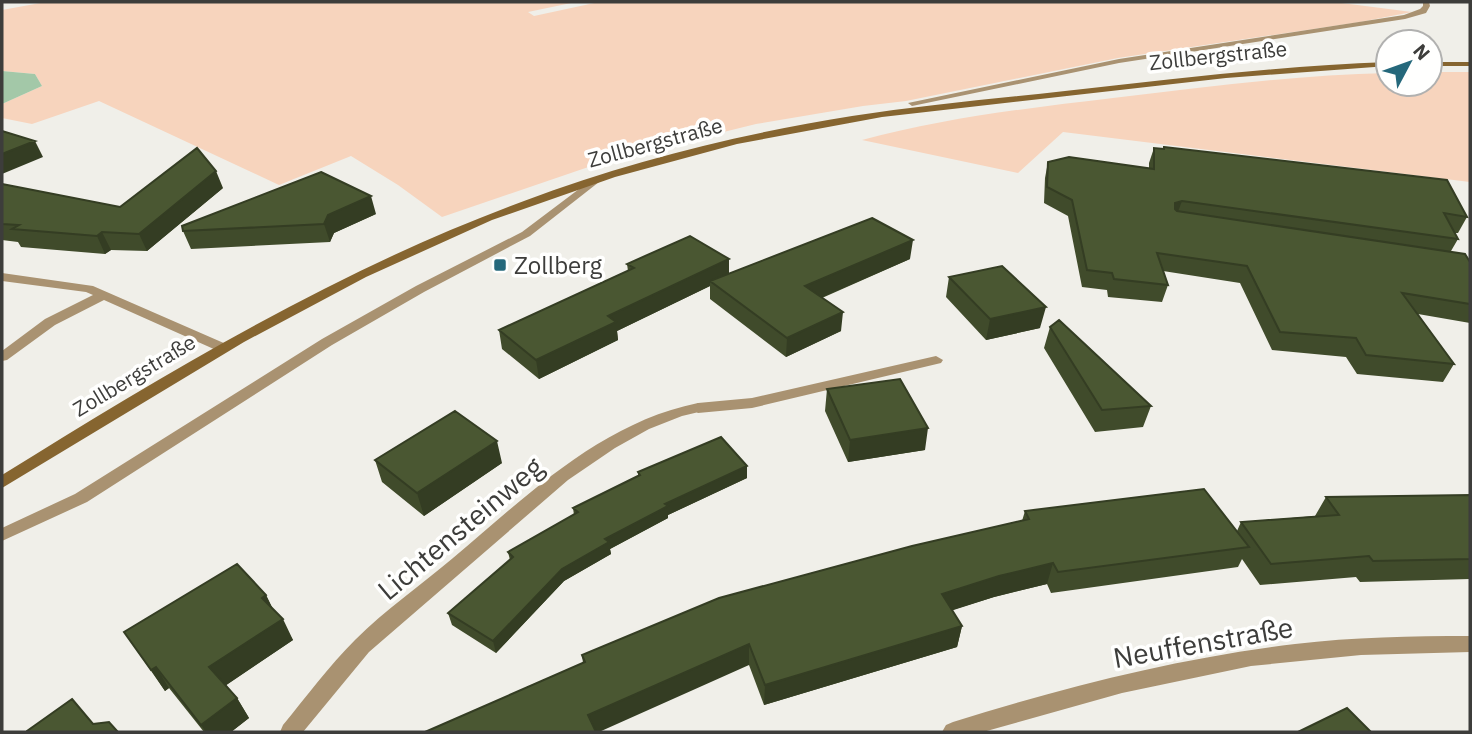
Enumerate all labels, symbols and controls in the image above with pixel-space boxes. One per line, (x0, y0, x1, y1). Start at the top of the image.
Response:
north arrow (1374, 28, 1444, 98)
street label: Zollbergstraße (1148, 34, 1288, 76)
text: N (1408, 39, 1435, 65)
street label: Zollbergstraße (585, 111, 725, 173)
place label: Zollberg (514, 249, 603, 281)
marker: Zollberg (492, 257, 508, 273)
street label: Zollbergstraße (67, 327, 201, 423)
street label: Lichtensteinweg (370, 448, 551, 608)
street label: Neuffenstraße (1110, 608, 1296, 676)

